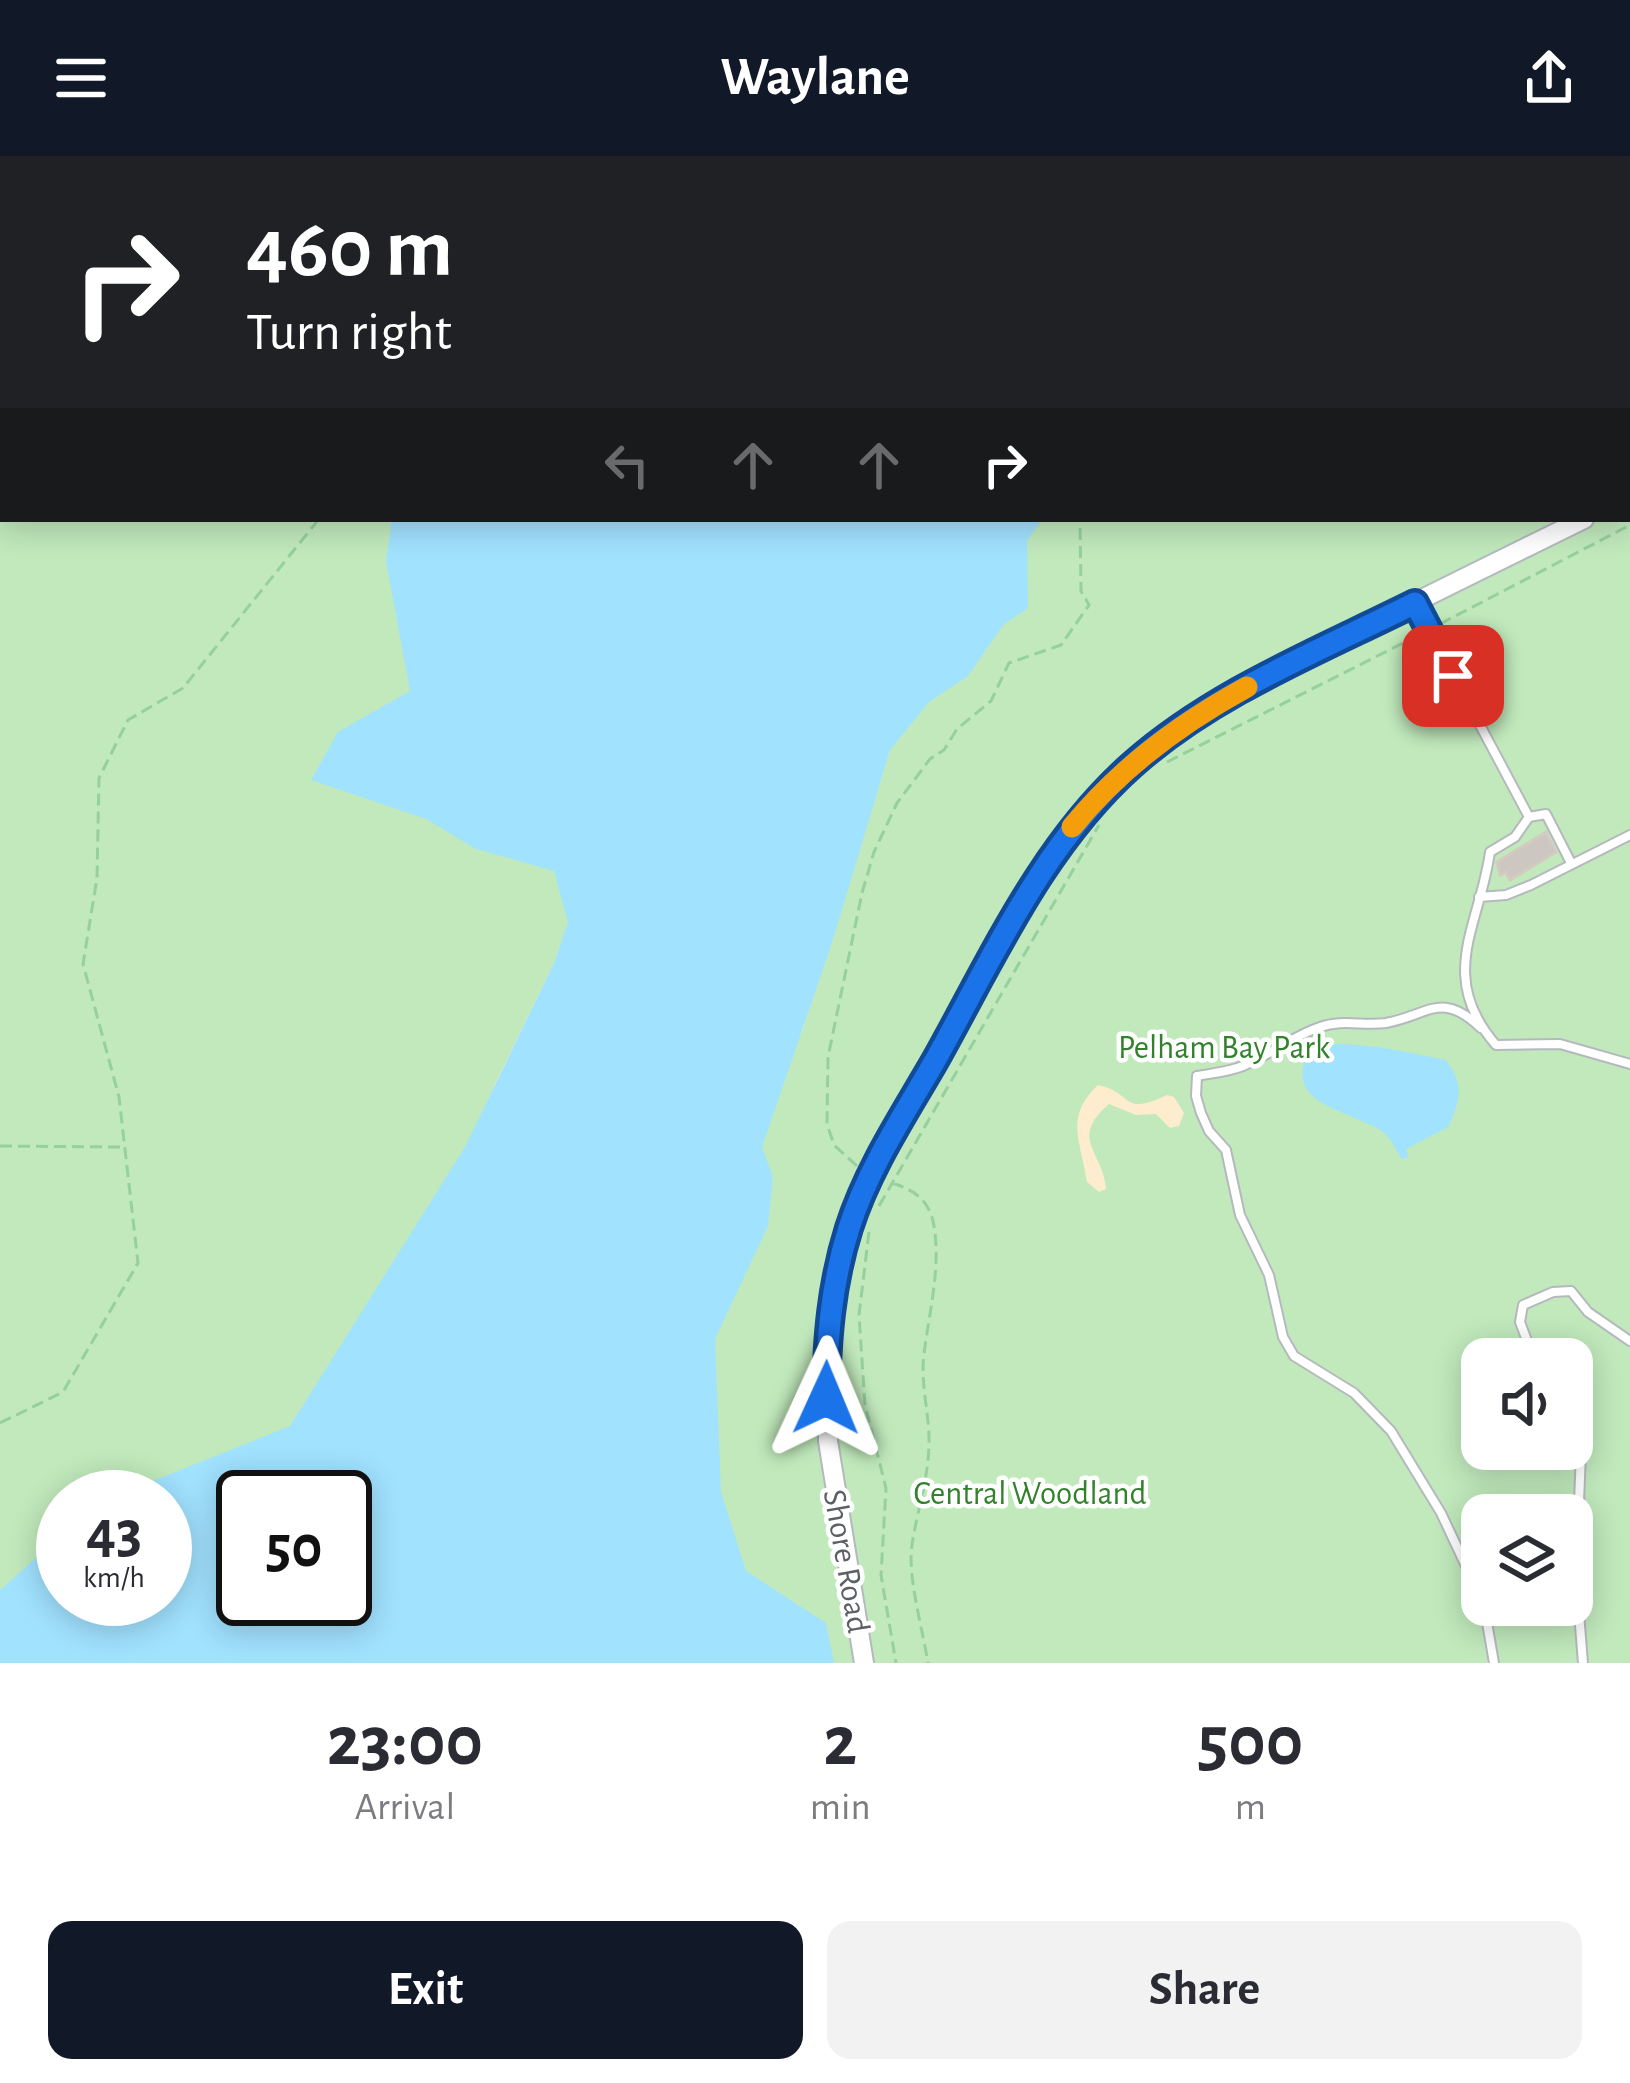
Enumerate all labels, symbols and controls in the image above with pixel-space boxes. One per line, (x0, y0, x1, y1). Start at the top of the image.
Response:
icon: menu (48, 45, 114, 111)
icon: share (1516, 45, 1582, 111)
text: Waylane (720, 51, 910, 105)
icon: right (48, 204, 204, 360)
text: 460 m (246, 208, 453, 292)
text: Turn right (246, 306, 452, 360)
icon: left (594, 432, 660, 498)
icon: ahead (720, 432, 786, 498)
icon: ahead (846, 432, 912, 498)
icon: right (972, 432, 1038, 498)
pin (1402, 625, 1504, 727)
icon: arrive (1420, 643, 1486, 709)
park label: Pelham Bay Park (1118, 1032, 1330, 1065)
position arrow (763, 1335, 889, 1461)
map controls (1461, 1338, 1593, 1626)
button: sound (1461, 1338, 1593, 1470)
speed limit sign: 50 (216, 1470, 372, 1626)
park label: Central Woodland (913, 1478, 1147, 1511)
street label: Shore Road (817, 1487, 874, 1636)
button: layers (1461, 1494, 1593, 1626)
text: 43 (86, 1503, 142, 1563)
text: km/h (83, 1563, 145, 1593)
text: 23:00 (327, 1706, 483, 1778)
text: 2 (823, 1706, 857, 1778)
text: 500 (1197, 1706, 1303, 1778)
text: Arrival (355, 1788, 455, 1827)
text: min (810, 1788, 871, 1827)
text: m (1235, 1788, 1266, 1827)
button: Exit (48, 1921, 803, 2059)
button: Share (827, 1921, 1582, 2059)

